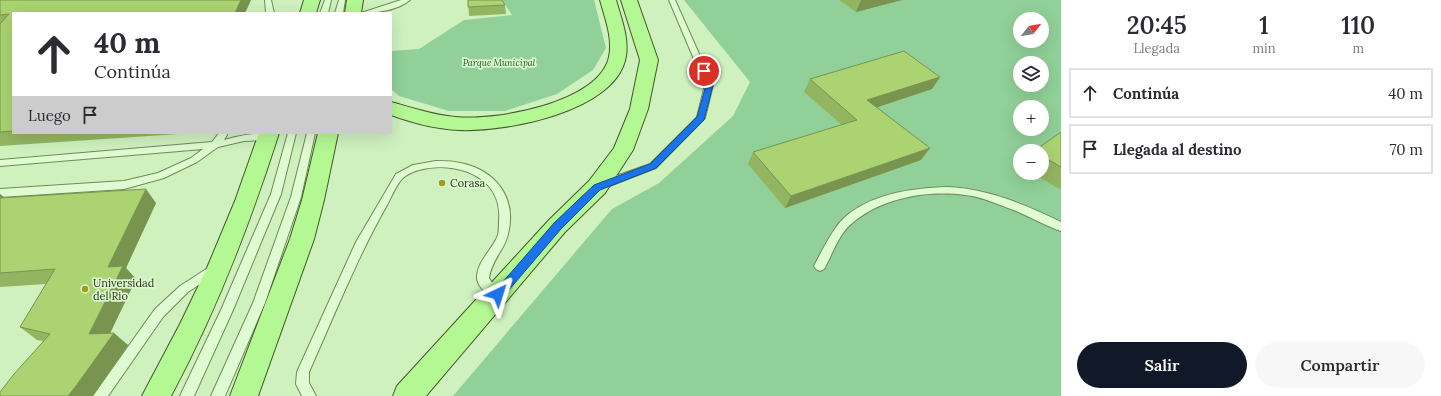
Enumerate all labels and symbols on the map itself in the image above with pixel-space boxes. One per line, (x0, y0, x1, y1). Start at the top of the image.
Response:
north arrow (1013, 12, 1049, 48)
pin (687, 54, 721, 88)
park label: Parque Municipal (463, 57, 536, 68)
place label: Corasa (450, 176, 486, 190)
marker: Corasa (437, 178, 447, 188)
position arrow (477, 273, 519, 315)
place label: Universidad del Rio (93, 276, 155, 303)
marker: Universidad del Rio (80, 284, 90, 294)

